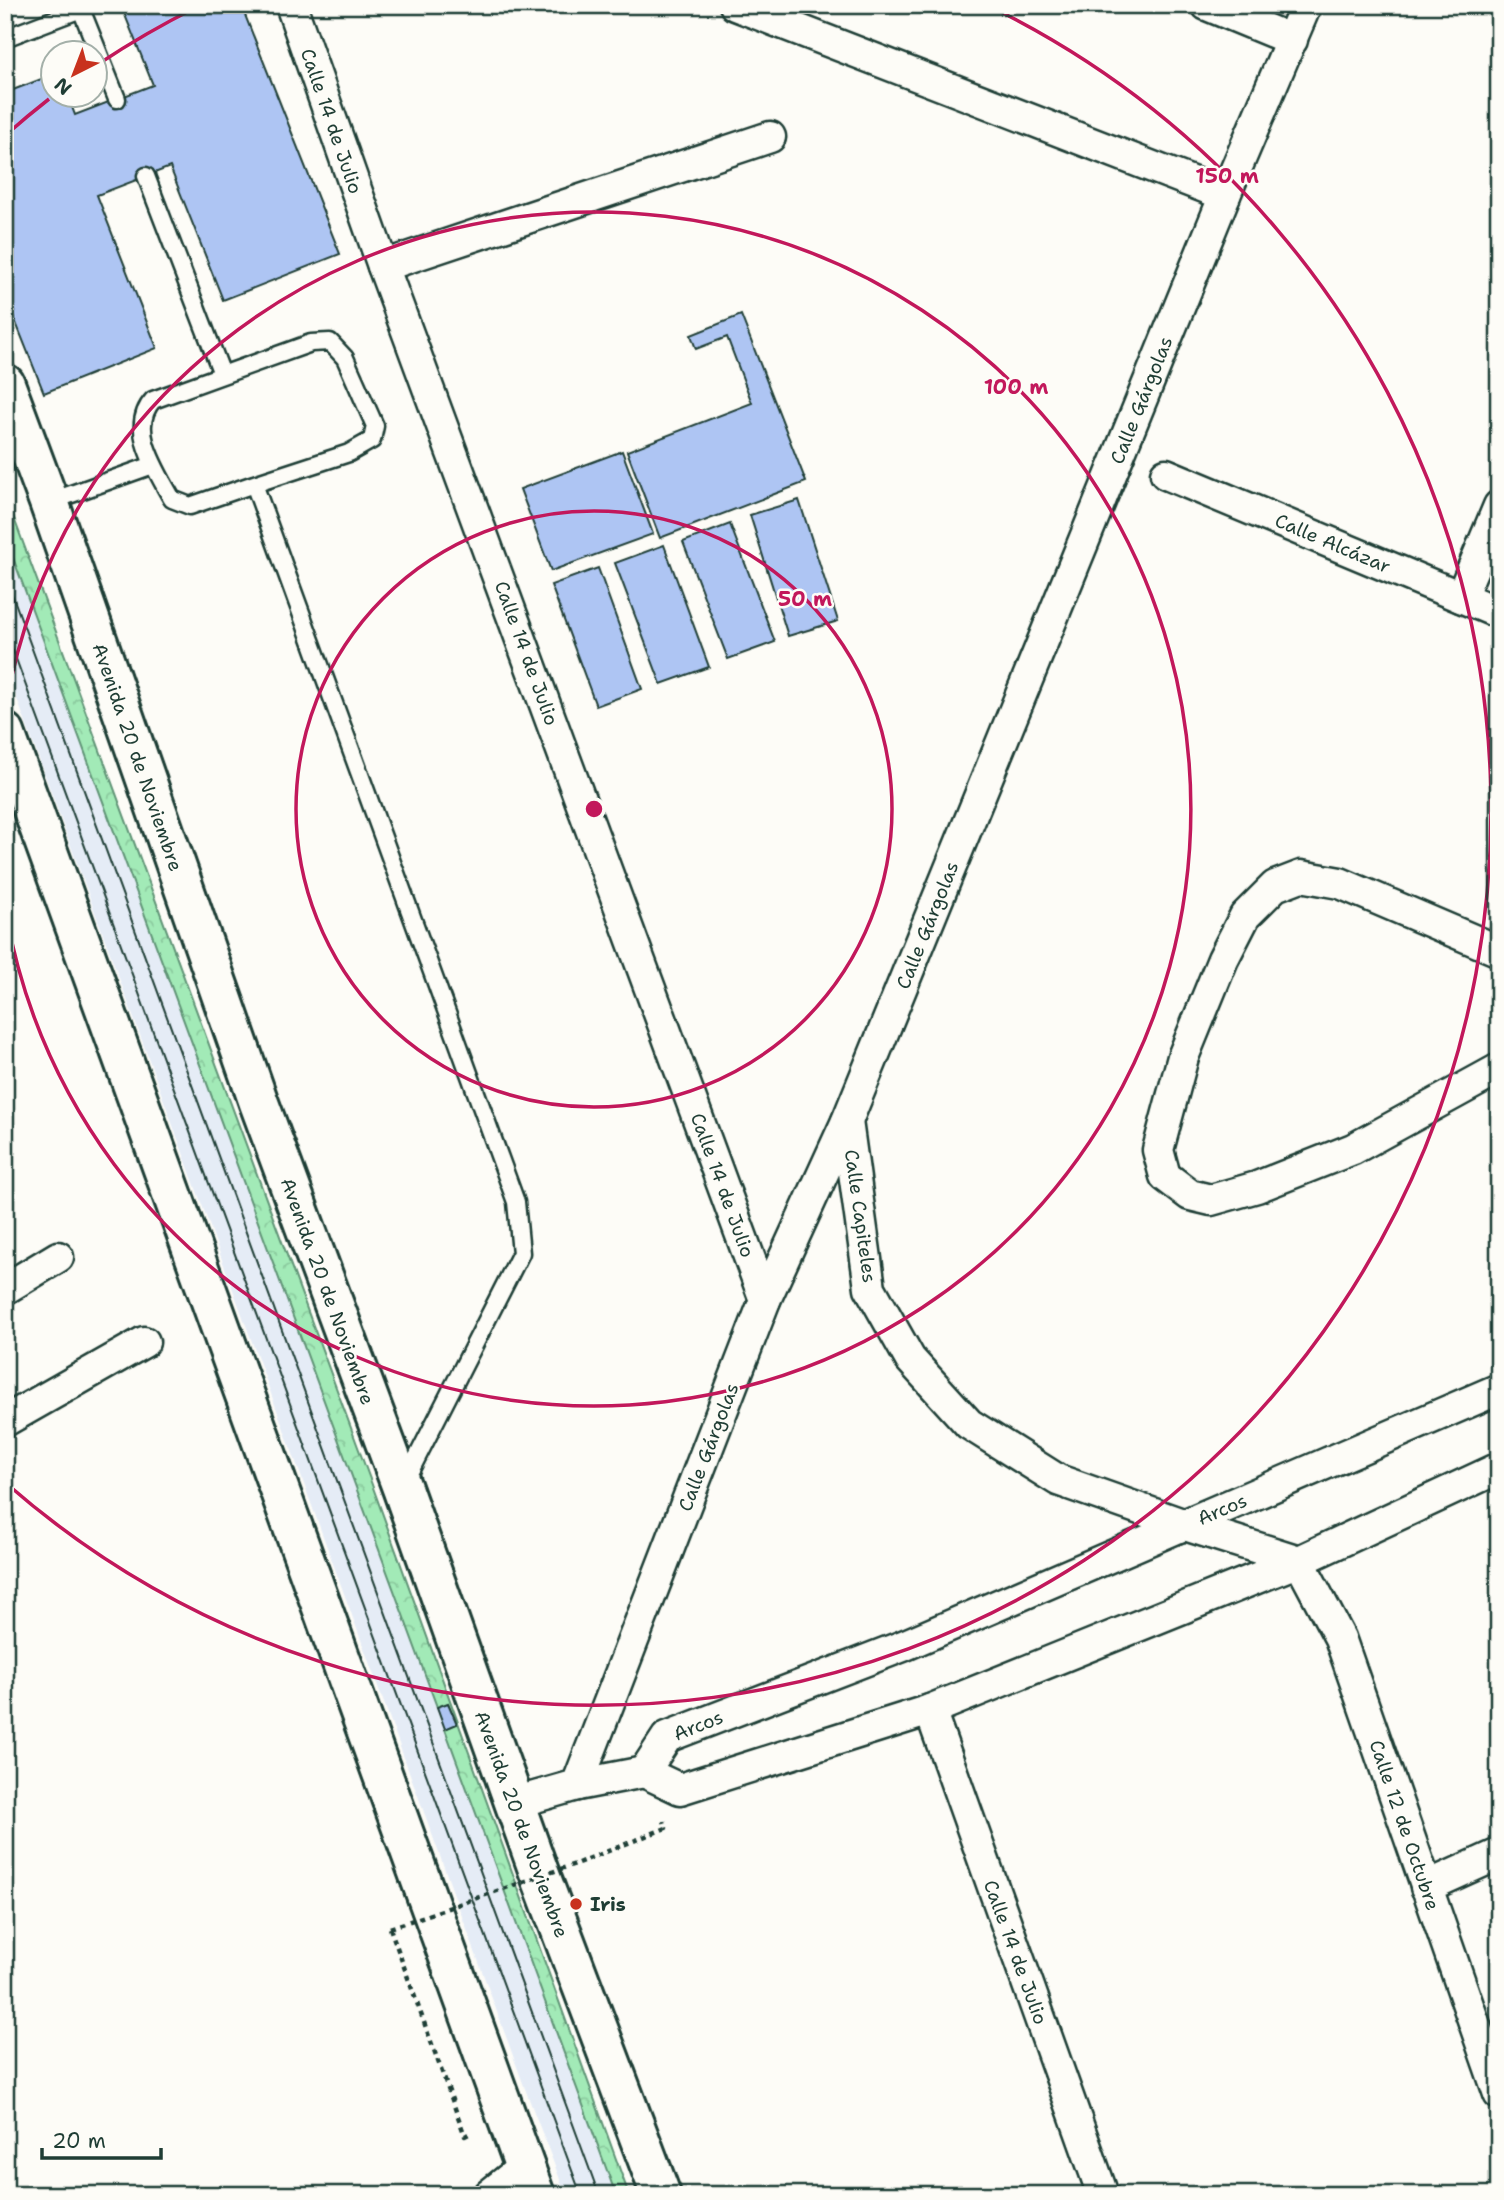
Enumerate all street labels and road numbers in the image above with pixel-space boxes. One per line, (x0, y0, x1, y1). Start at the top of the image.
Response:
street label: Calle 14 de Julio (295, 45, 368, 197)
street label: Calle Gárgolas (1104, 333, 1178, 468)
street label: Calle Alcázar (1271, 508, 1394, 579)
street label: Calle 14 de Julio (489, 577, 564, 729)
street label: Avenida 20 de Noviembre (87, 640, 188, 875)
street label: Calle Gárgolas (890, 858, 964, 993)
street label: Calle 14 de Julio (685, 1109, 760, 1261)
street label: Calle Capiteles (839, 1148, 882, 1284)
street label: Avenida 20 de Noviembre (275, 1174, 380, 1408)
street label: Calle Gárgolas (673, 1379, 744, 1515)
street label: Arcos (1194, 1488, 1251, 1531)
street label: Arcos (670, 1704, 727, 1747)
street label: Avenida 20 de Noviembre (469, 1707, 574, 1941)
street label: Calle 12 de Octubre (1364, 1737, 1445, 1914)
street label: Calle 14 de Julio (978, 1876, 1053, 2028)

